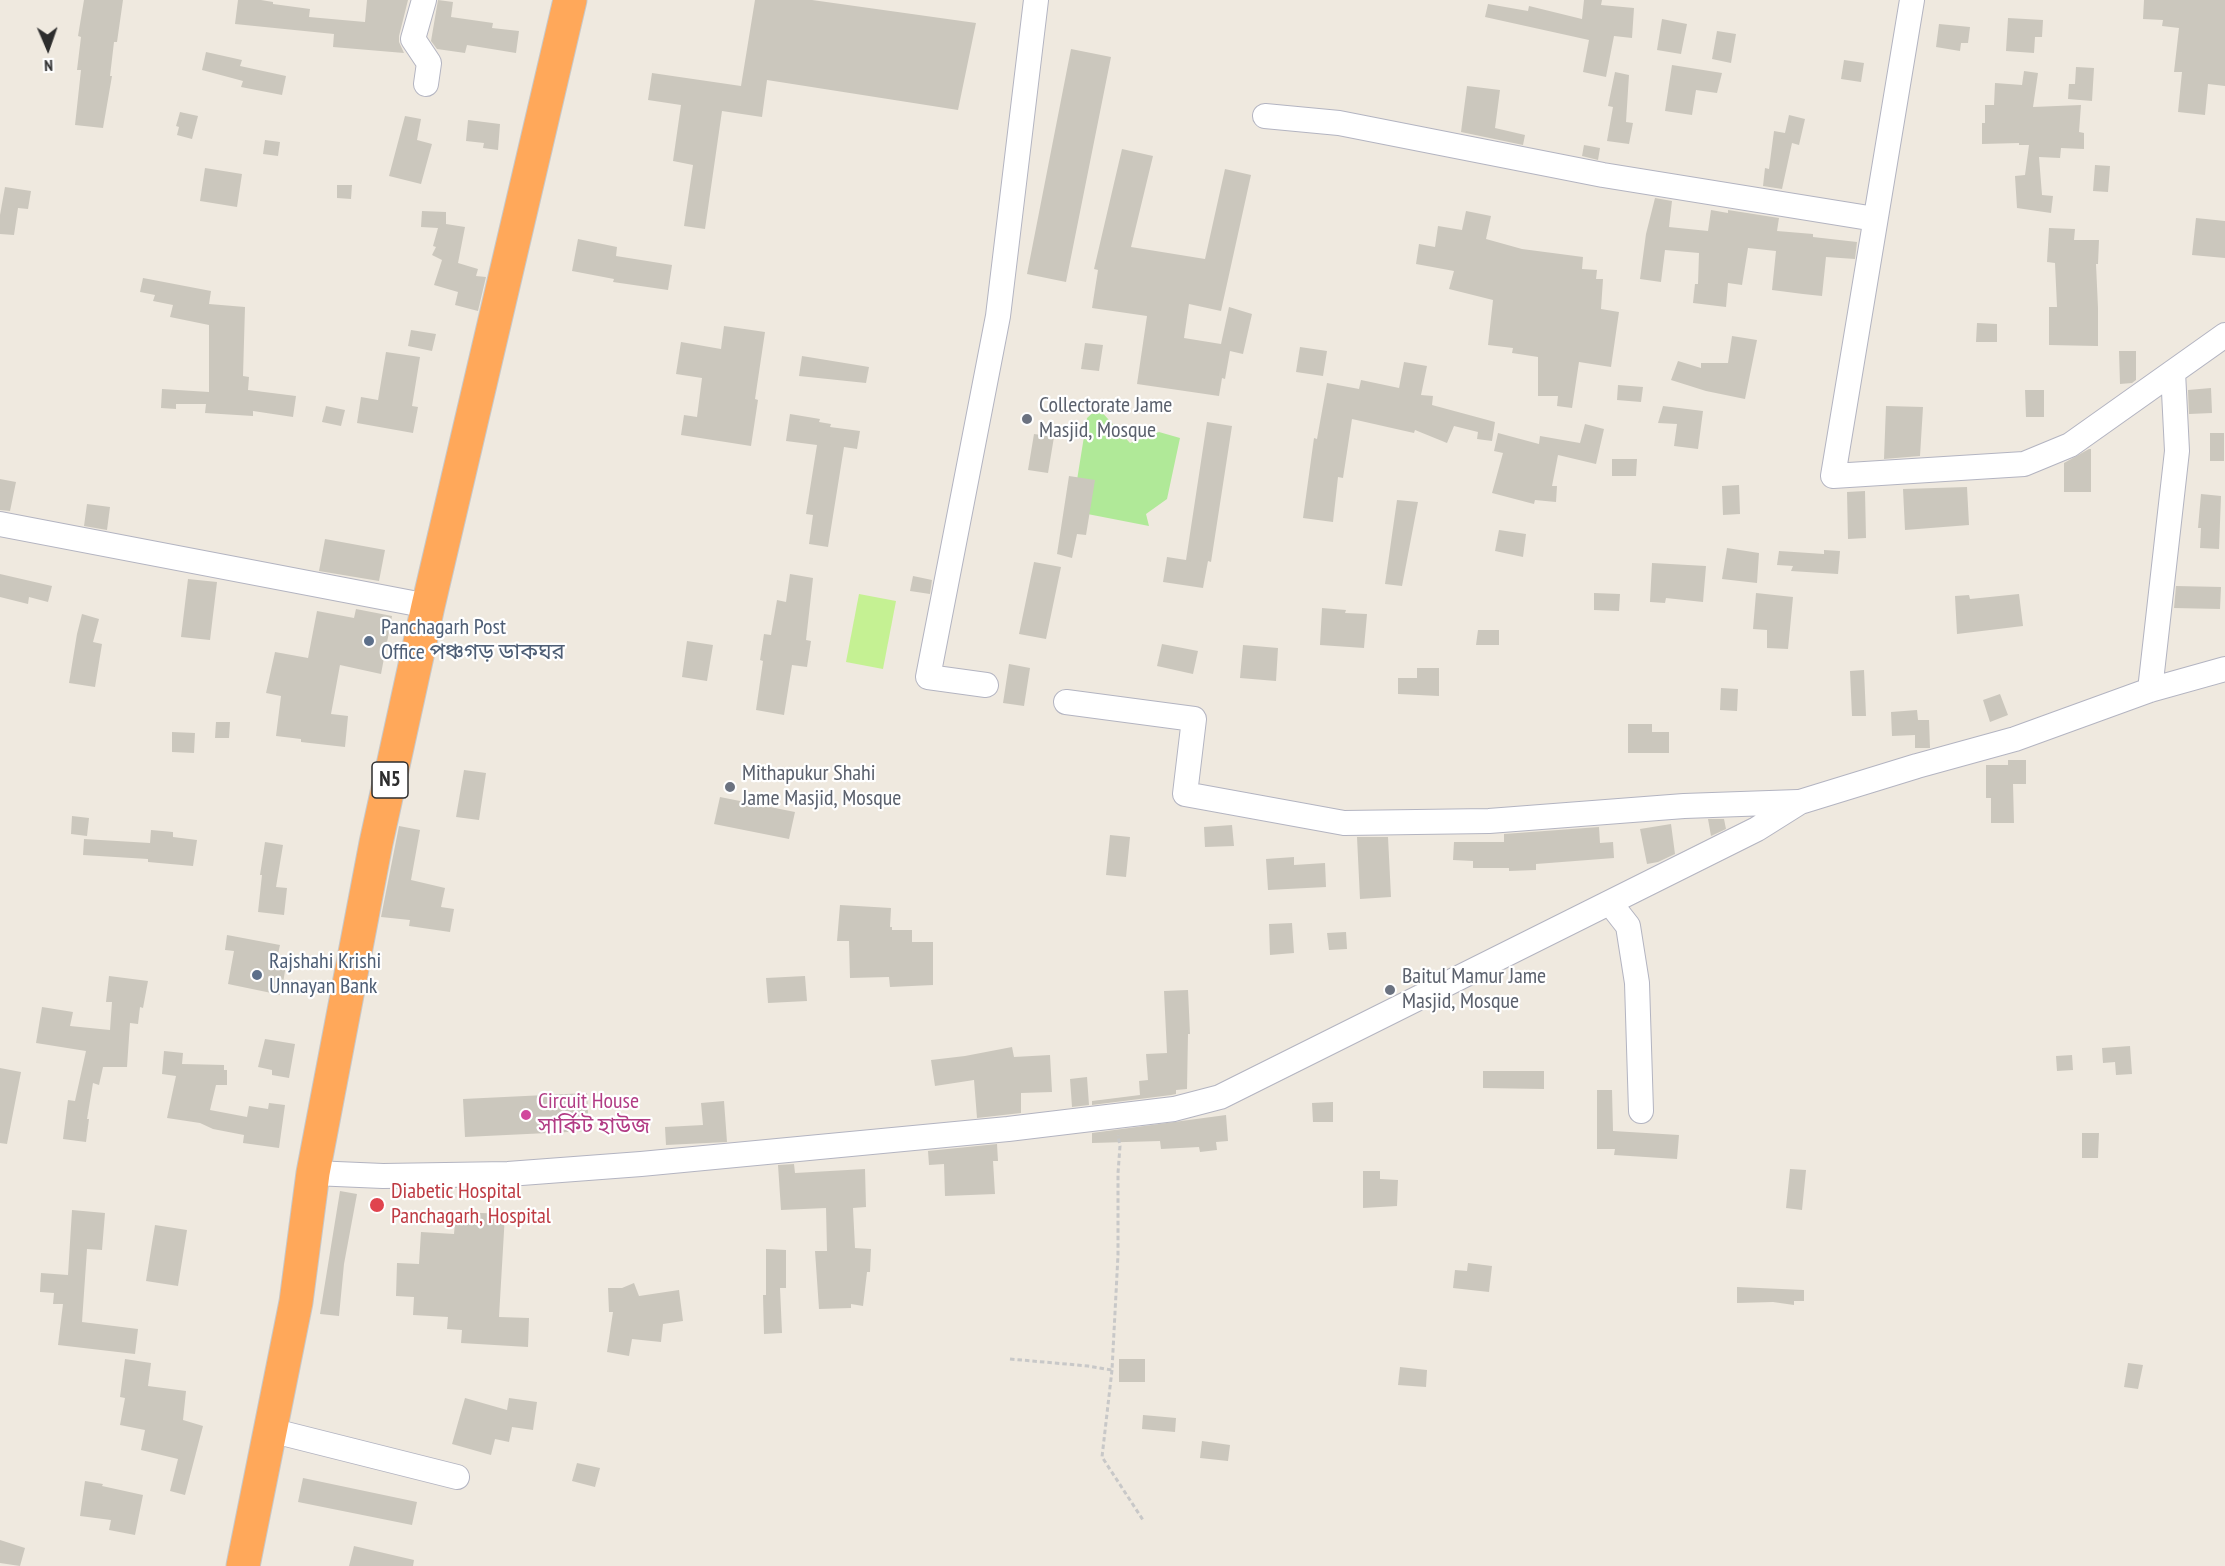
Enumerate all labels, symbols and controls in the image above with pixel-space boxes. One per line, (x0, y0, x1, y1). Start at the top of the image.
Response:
north arrow (18, 18, 78, 78)
text: N (44, 56, 53, 76)
place label: Collectorate Jame Masjid, Mosque (1039, 393, 1172, 445)
marker: Collectorate Jame Masjid, Mosque (1020, 412, 1034, 426)
place label: Panchagarh Post Office পঞ্চগড় ডাকঘর (381, 615, 565, 666)
marker: Panchagarh Post Office পঞ্চগড় ডাকঘর (362, 634, 376, 648)
place label: Mithapukur Shahi Jame Masjid, Mosque (742, 761, 901, 812)
road number: N5 (372, 762, 408, 798)
marker: Mithapukur Shahi Jame Masjid, Mosque (723, 780, 737, 794)
place label: Rajshahi Krishi Unnayan Bank (269, 949, 381, 1000)
place label: Baitul Mamur Jame Masjid, Mosque (1402, 964, 1546, 1016)
marker: Rajshahi Krishi Unnayan Bank (250, 968, 264, 982)
marker: Baitul Mamur Jame Masjid, Mosque (1383, 983, 1397, 997)
place label: Circuit House সার্কিট হাউজ (538, 1089, 650, 1140)
marker: Circuit House সার্কিট হাউজ (519, 1108, 533, 1122)
place label: Diabetic Hospital Panchagarh, Hospital (391, 1179, 551, 1230)
marker: Diabetic Hospital Panchagarh, Hospital (368, 1196, 386, 1214)

